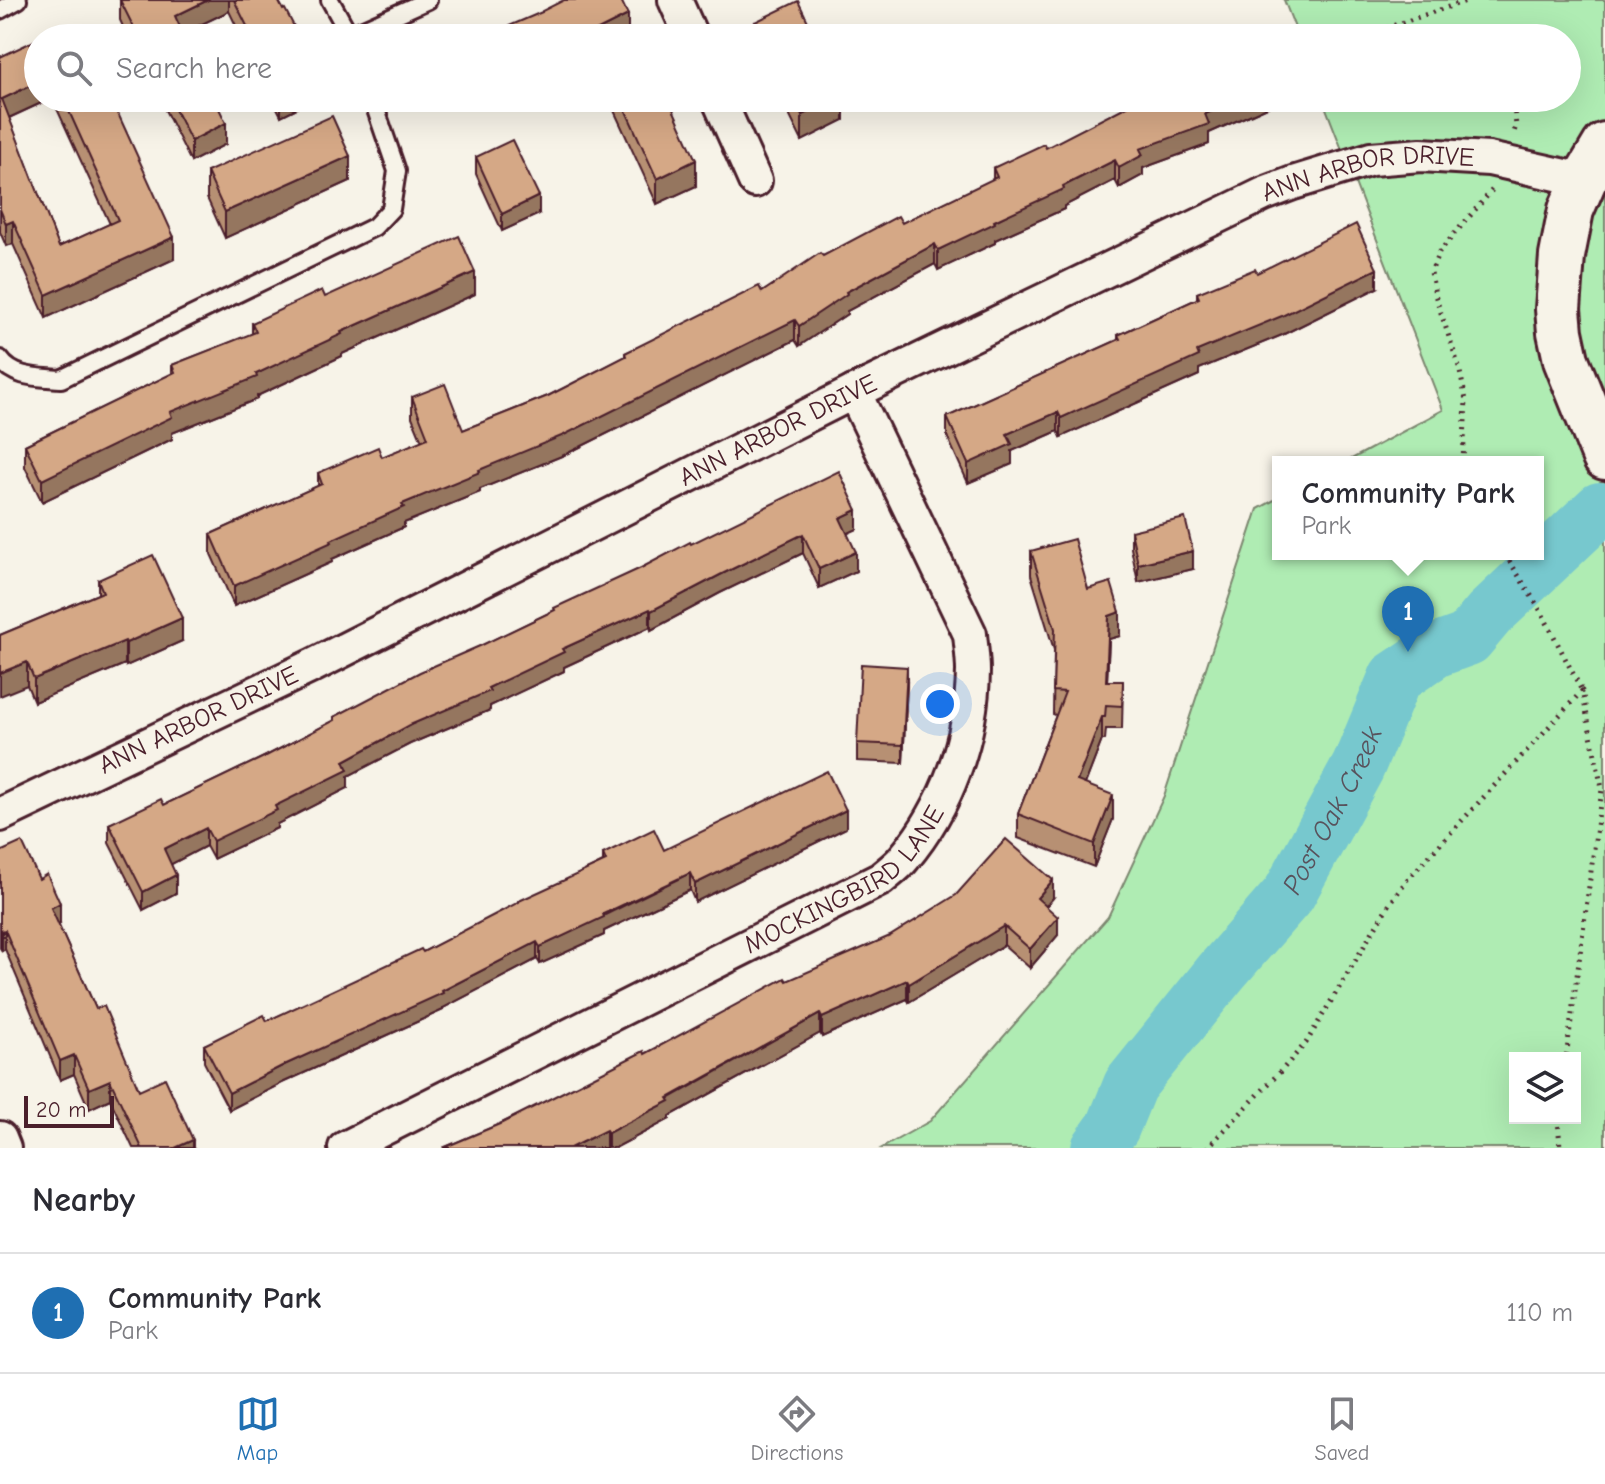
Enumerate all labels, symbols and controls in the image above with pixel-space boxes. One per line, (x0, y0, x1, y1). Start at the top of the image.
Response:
search box (24, 24, 1581, 112)
icon: search (52, 46, 96, 90)
text: Search here (116, 51, 272, 86)
street label: ANN ARBOR DRIVE (1258, 140, 1475, 208)
street label: ANN ARBOR DRIVE (674, 368, 882, 493)
popup (1272, 456, 1544, 560)
text: Community Park (1301, 476, 1515, 511)
text: Park (1301, 511, 1351, 541)
pin: 1 (1382, 586, 1434, 652)
street label: ANN ARBOR DRIVE (94, 660, 303, 781)
your location (920, 684, 960, 724)
water label: Post Oak Creek (1276, 722, 1389, 900)
street label: MOCKINGBIRD LANE (739, 801, 951, 960)
map controls (1509, 1052, 1581, 1124)
button: layers (1509, 1052, 1581, 1124)
scale bar (24, 1092, 114, 1128)
text: 20 m (36, 1097, 86, 1123)
text: Nearby (32, 1180, 135, 1220)
text: Community Park (108, 1281, 321, 1316)
text: 1 (53, 1298, 63, 1328)
text: 110 m (1506, 1298, 1573, 1328)
text: Park (108, 1316, 158, 1346)
tab: Map (236, 1392, 280, 1466)
tab: Directions (751, 1392, 844, 1466)
tab: Saved (1315, 1392, 1369, 1466)

